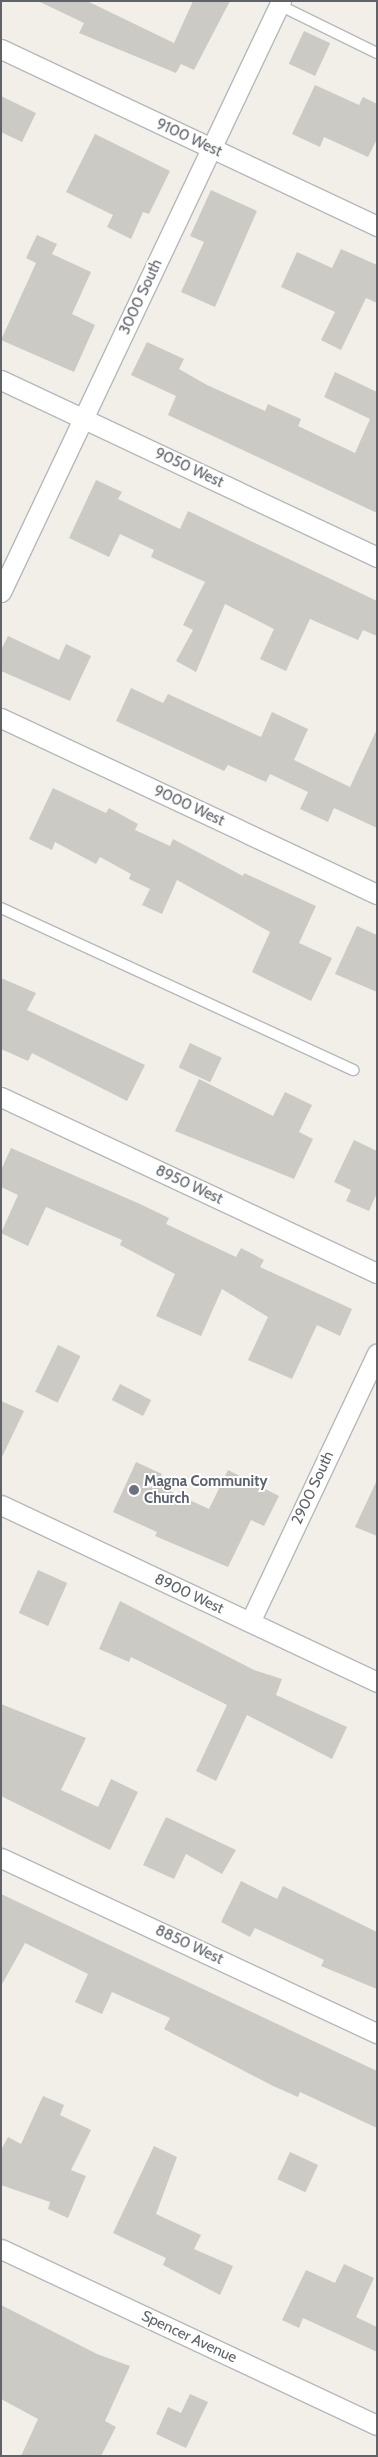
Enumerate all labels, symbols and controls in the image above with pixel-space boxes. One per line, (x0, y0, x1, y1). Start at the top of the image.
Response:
street label: 9100 West (153, 115, 225, 161)
street label: 3000 South (116, 257, 166, 337)
street label: 9050 West (152, 444, 226, 492)
street label: 9000 West (151, 782, 227, 830)
street label: 8950 West (153, 1162, 225, 1208)
street label: 2900 South (288, 1449, 338, 1527)
place label: Magna Community Church (144, 1472, 267, 1507)
marker: Magna Community Church (128, 1484, 140, 1496)
street label: 8900 West (151, 1570, 227, 1618)
street label: 8850 West (152, 1921, 226, 1969)
street label: Spencer Avenue (138, 2307, 240, 2367)

